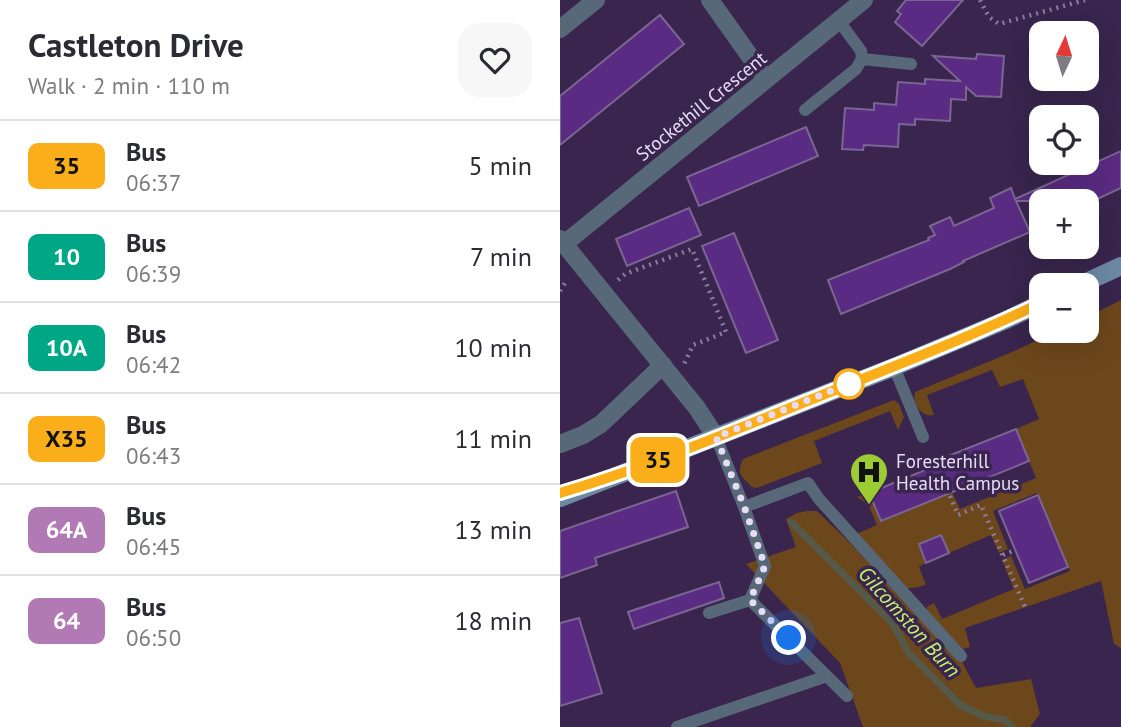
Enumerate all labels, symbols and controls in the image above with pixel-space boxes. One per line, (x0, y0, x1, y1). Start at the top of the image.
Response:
north arrow (1029, 21, 1099, 91)
map controls (1029, 21, 1099, 343)
text: Castleton Drive (28, 23, 244, 66)
button: heart (458, 23, 532, 97)
street label: Stockethill Crescent (631, 46, 772, 166)
text: Walk · 2 min · 110 m (28, 71, 230, 100)
button: locate (1029, 105, 1099, 175)
text: Bus (126, 135, 166, 168)
text: 5 min (469, 149, 532, 182)
text: 35 (53, 150, 80, 181)
text: 06:37 (126, 168, 181, 197)
button: + (1029, 189, 1099, 259)
text: Bus (126, 226, 166, 259)
text: 7 min (470, 240, 532, 273)
text: 10 (53, 241, 80, 272)
text: 06:39 (126, 259, 181, 288)
button: − (1029, 273, 1099, 343)
text: Bus (126, 317, 166, 350)
text: 10 min (454, 331, 532, 364)
text: 10A (46, 332, 87, 363)
text: 06:42 (126, 350, 181, 379)
unlabelled marker (834, 369, 864, 399)
text: Bus (126, 408, 166, 441)
text: 11 min (454, 422, 532, 455)
text: X35 (45, 423, 88, 454)
line badge: 35 (626, 437, 690, 483)
text: 06:43 (126, 441, 181, 470)
text: 35 (644, 444, 672, 475)
place label: Foresterhill Health Campus (896, 449, 1019, 495)
hospital icon: Foresterhill Health Campus (848, 451, 890, 506)
text: Bus (126, 499, 166, 532)
text: 13 min (454, 513, 532, 546)
text: 64A (46, 514, 87, 545)
text: 06:45 (126, 532, 181, 561)
water label: Gilcomston Burn (852, 561, 966, 683)
text: Bus (126, 590, 166, 623)
text: 18 min (454, 604, 532, 637)
text: 64 (53, 605, 80, 636)
your location (771, 620, 806, 655)
text: 06:50 (126, 623, 181, 652)

